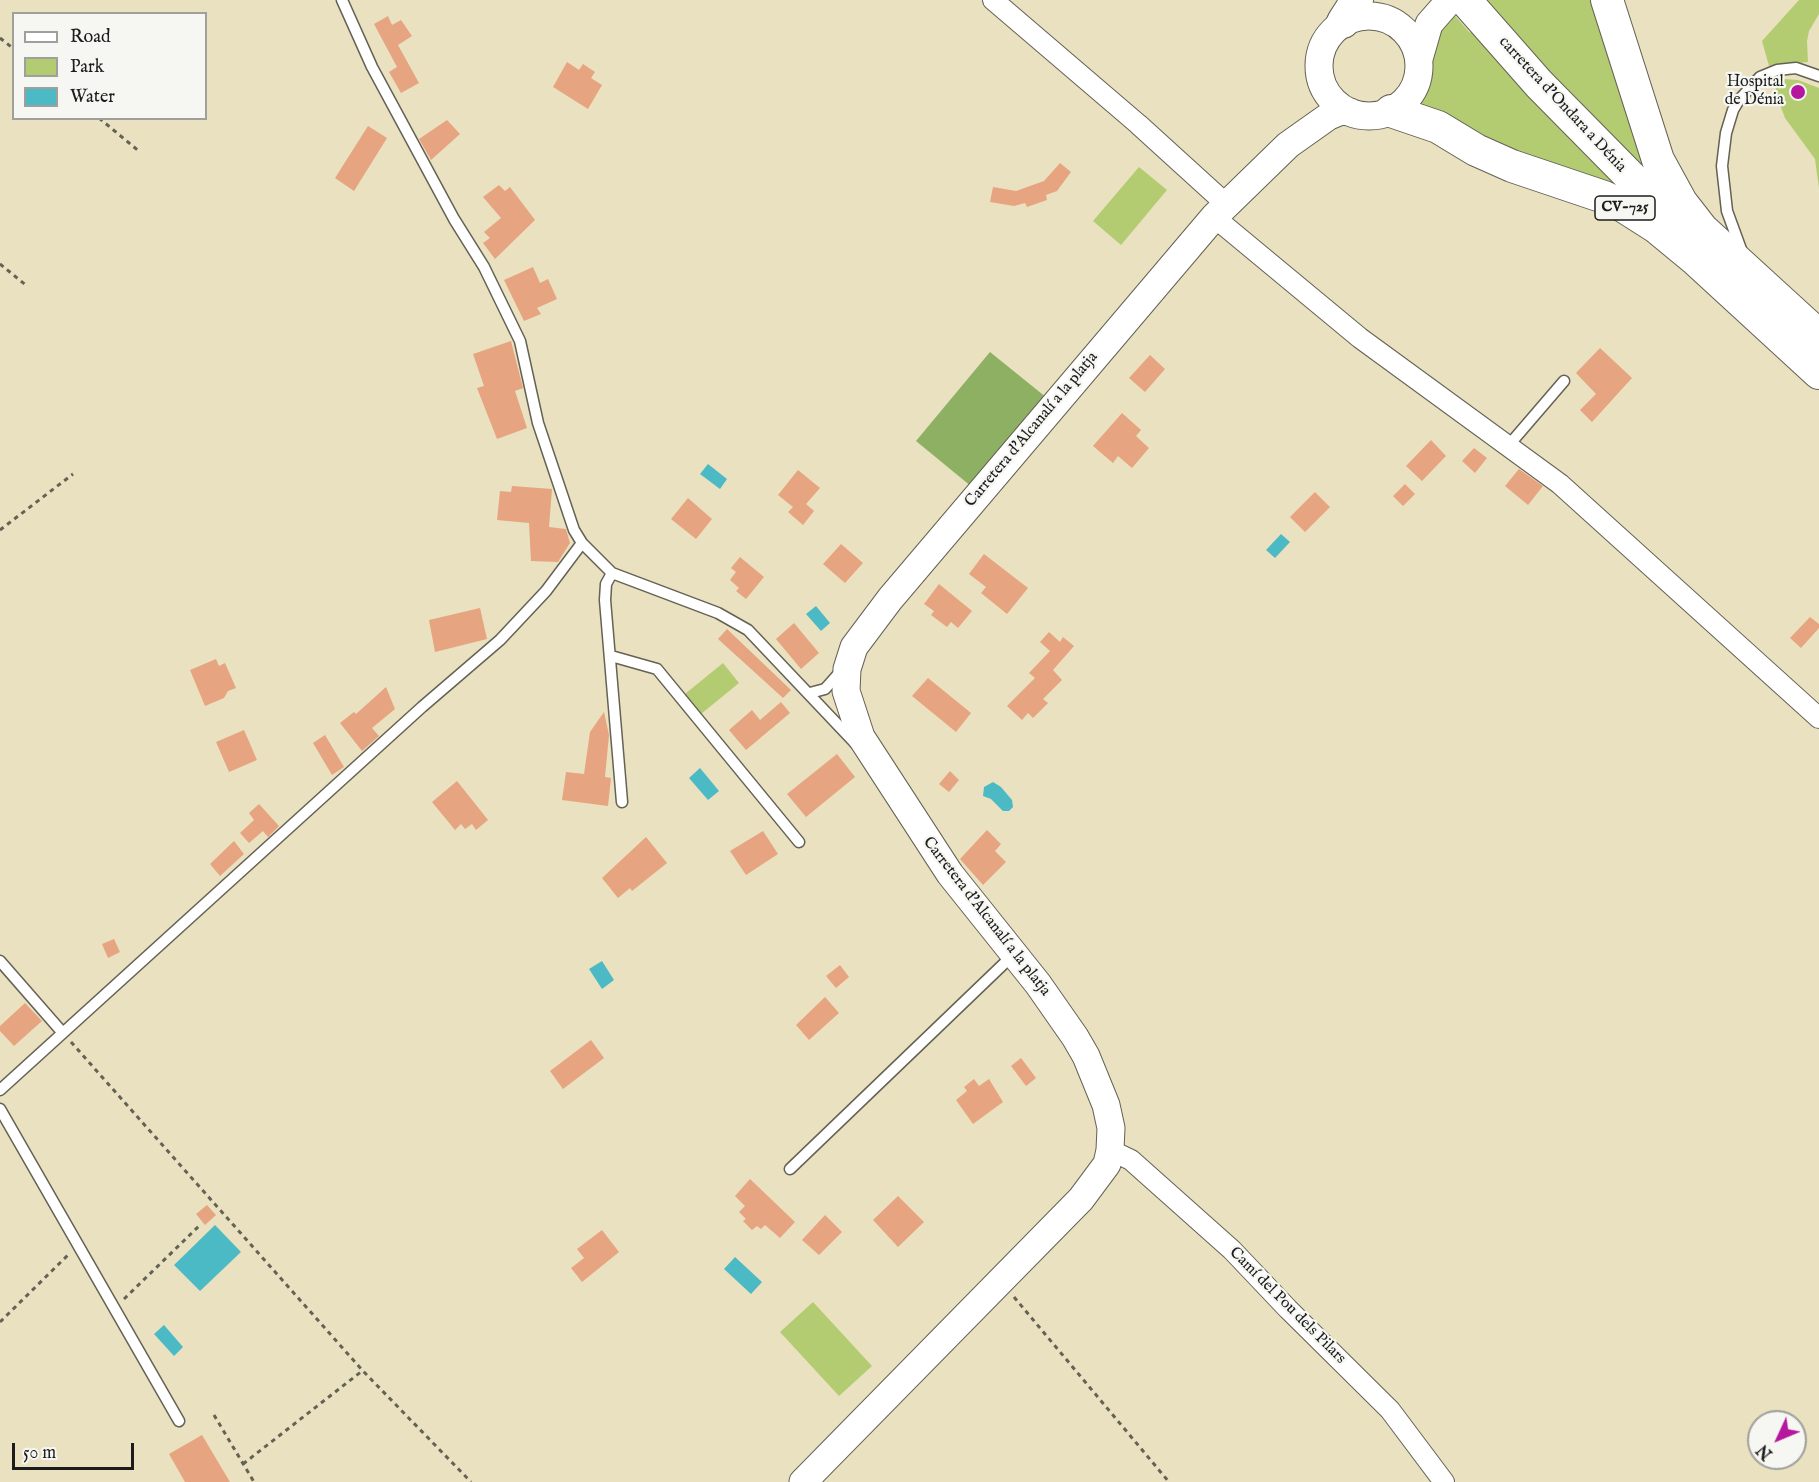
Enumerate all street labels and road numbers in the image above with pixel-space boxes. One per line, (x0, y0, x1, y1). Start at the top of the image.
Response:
street label: carretera d'Ondara a Dénia (1494, 33, 1630, 177)
road number: CV-725 (1595, 196, 1655, 220)
street label: Carretera d'Alcanalí a la platja (961, 349, 1103, 511)
street label: Carretera d'Alcanalí a la platja (918, 834, 1054, 1000)
street label: Camí del Pou dels Pilars (1225, 1244, 1349, 1368)

